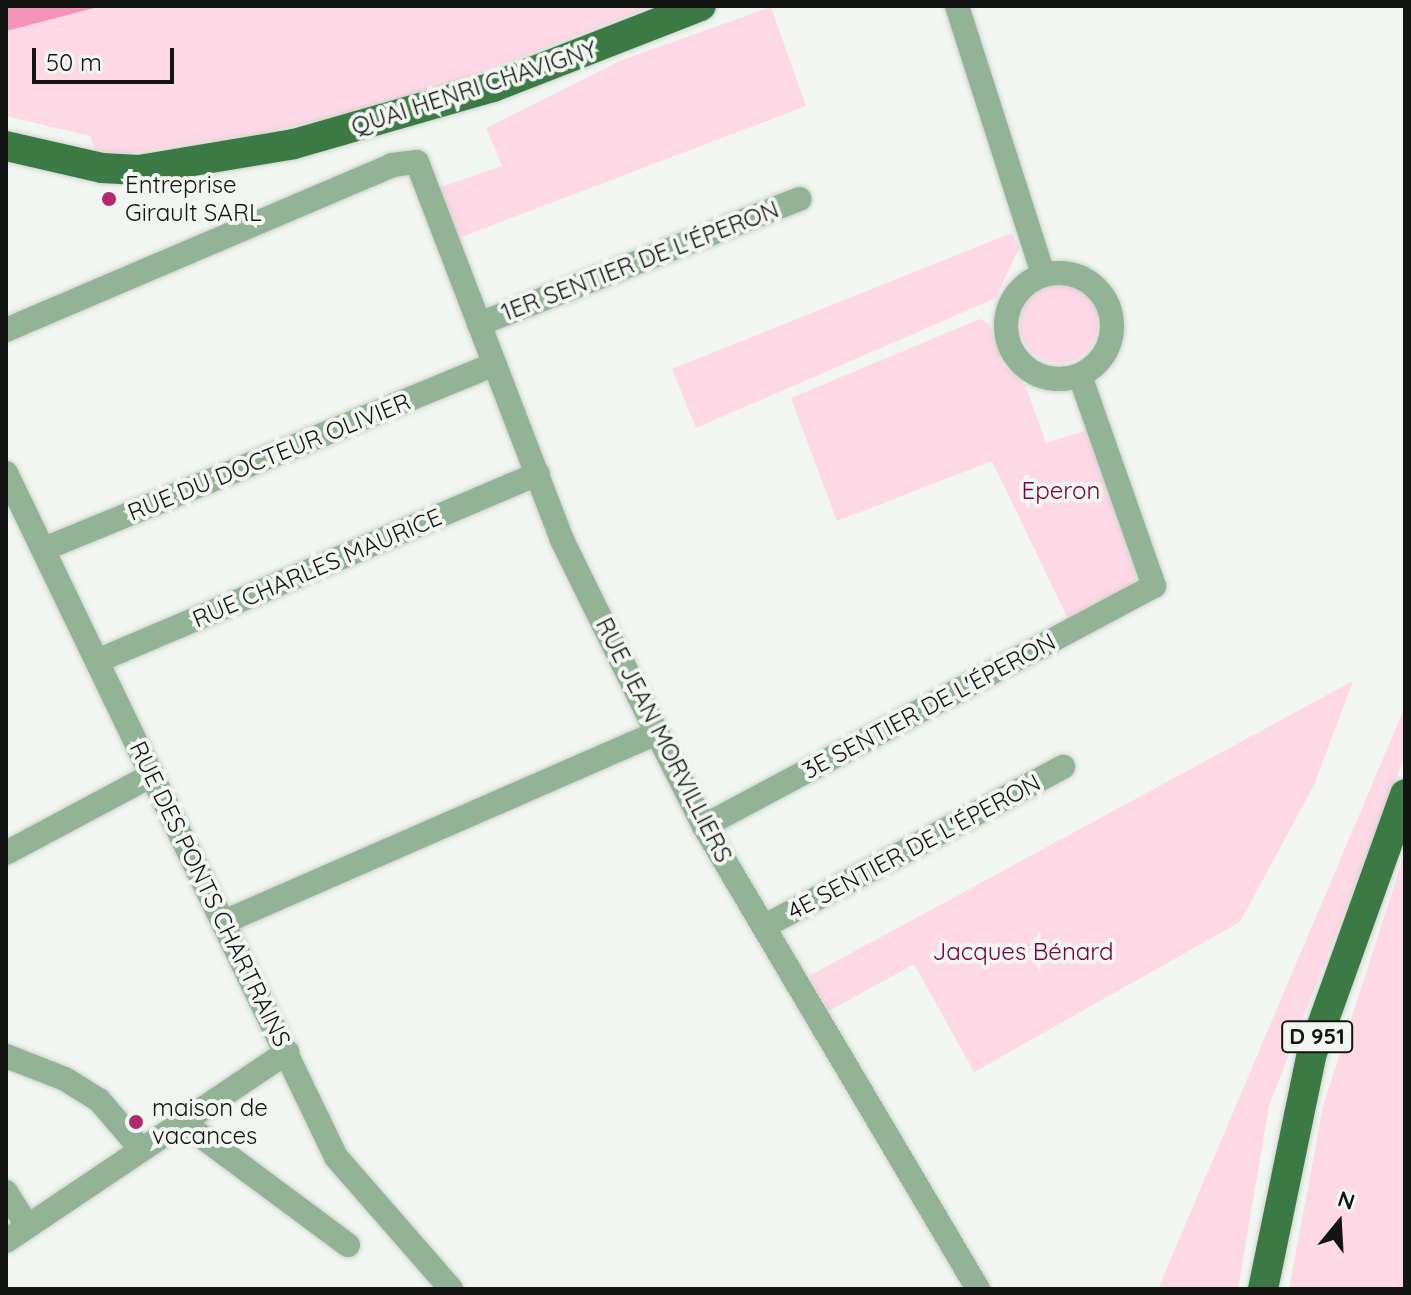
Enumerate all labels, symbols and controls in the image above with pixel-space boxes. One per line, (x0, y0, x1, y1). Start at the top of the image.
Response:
scale bar (36, 32, 178, 82)
street label: QUAI HENRI CHAVIGNY (348, 35, 600, 141)
text: 50 m (46, 47, 102, 77)
place label: Entreprise Girault SARL (125, 171, 262, 227)
marker: Entreprise Girault SARL (100, 190, 118, 208)
street label: 1ER SENTIER DE L'ÉPERON (497, 195, 783, 327)
street label: RUE DU DOCTEUR OLIVIER (124, 387, 414, 527)
park label: Eperon (1022, 477, 1100, 505)
street label: RUE CHARLES MAURICE (188, 502, 446, 634)
street label: RUE JEAN MORVILLIERS (590, 613, 738, 867)
street label: 3E SENTIER DE L'ÉPERON (798, 627, 1060, 785)
street label: RUE DES PONTS CHARTRAINS (123, 737, 297, 1051)
street label: 4E SENTIER DE L'ÉPERON (783, 768, 1045, 926)
park label: Jacques Bénard (932, 938, 1114, 966)
road number: D 951 (1281, 1019, 1353, 1055)
place label: maison de vacances (152, 1094, 268, 1150)
marker: maison de vacances (127, 1113, 145, 1131)
north arrow (1299, 1183, 1379, 1263)
text: N (1334, 1184, 1358, 1216)

